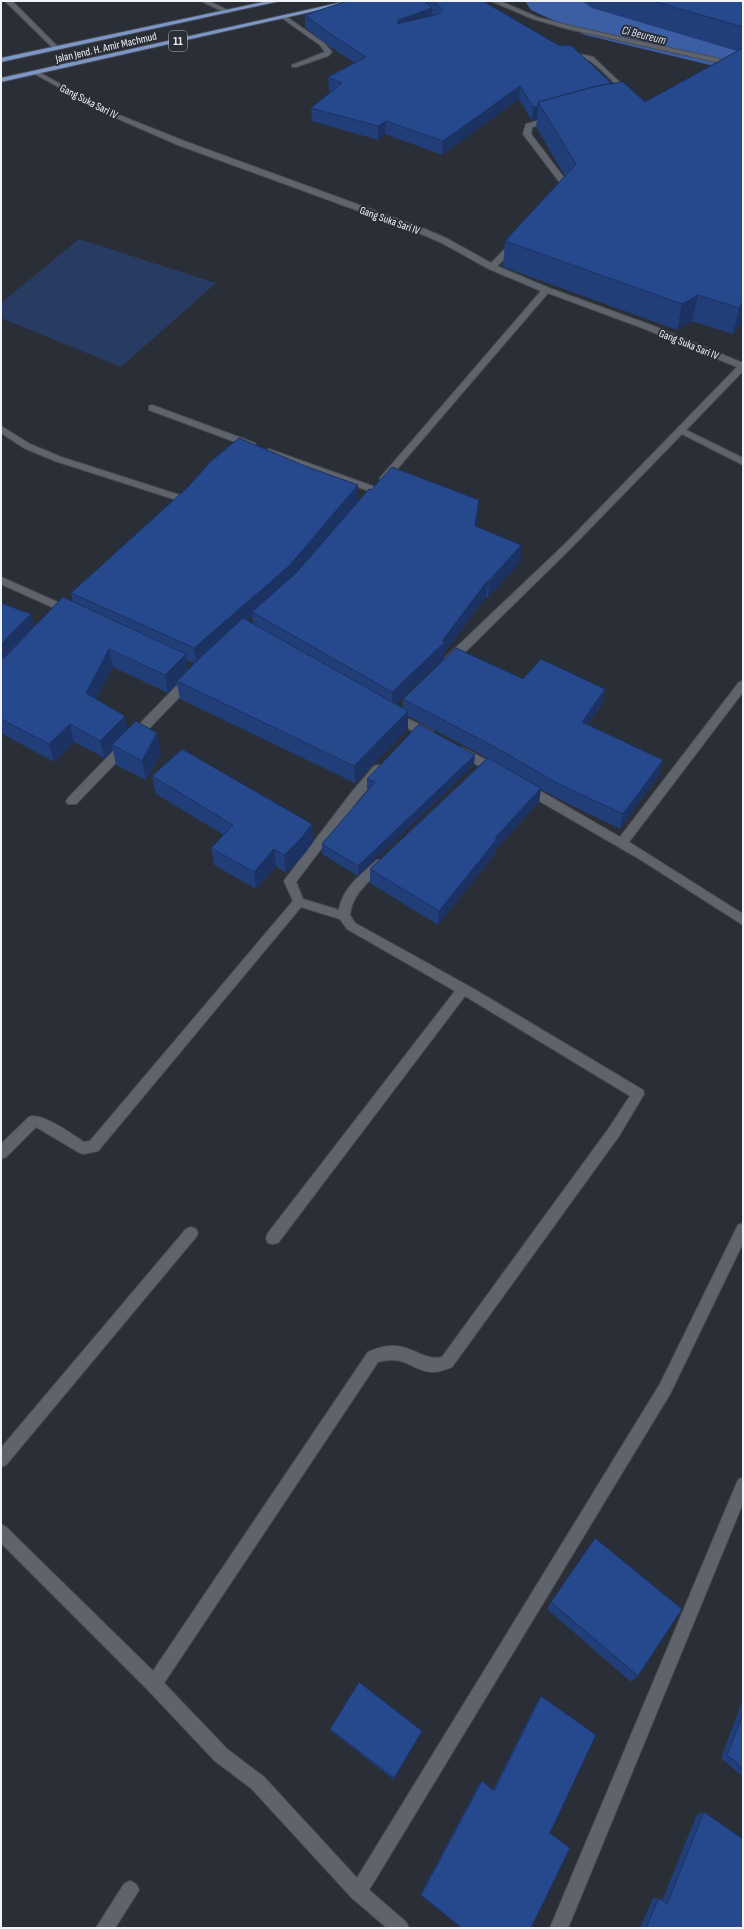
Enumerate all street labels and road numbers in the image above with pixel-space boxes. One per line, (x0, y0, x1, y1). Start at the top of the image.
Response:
street label: Jalan Jend. H. Amir Machmud (53, 29, 158, 66)
road number: 11 (169, 31, 187, 51)
street label: Gang Suka Sari IV (58, 81, 120, 122)
street label: Gang Suka Sari IV (358, 204, 422, 237)
street label: Gang Suka Sari IV (657, 327, 721, 362)

